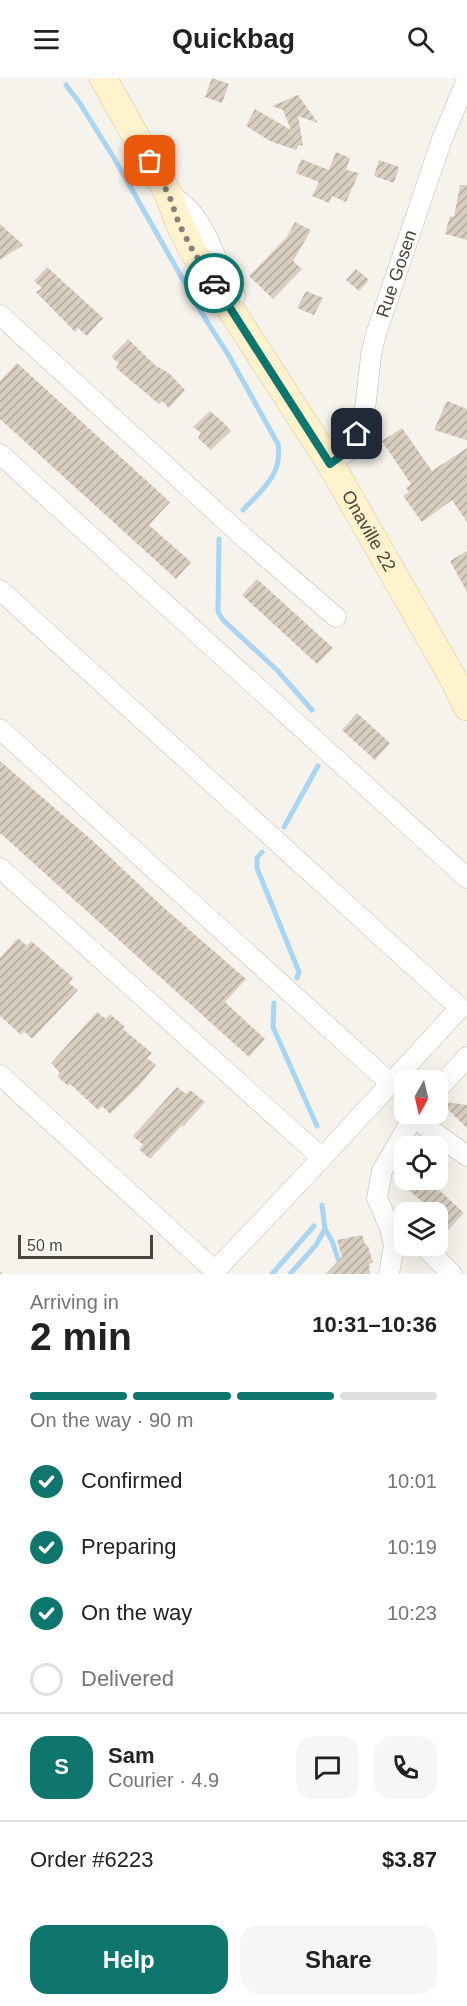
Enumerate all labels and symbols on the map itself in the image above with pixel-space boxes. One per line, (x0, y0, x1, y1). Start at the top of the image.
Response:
pin (124, 135, 175, 186)
street label: Rue Gosen (372, 227, 421, 320)
courier (184, 253, 244, 313)
pin (331, 408, 382, 459)
street label: Onaville 22 (338, 487, 400, 575)
north arrow (394, 1070, 448, 1124)
scale bar (18, 1232, 153, 1260)

